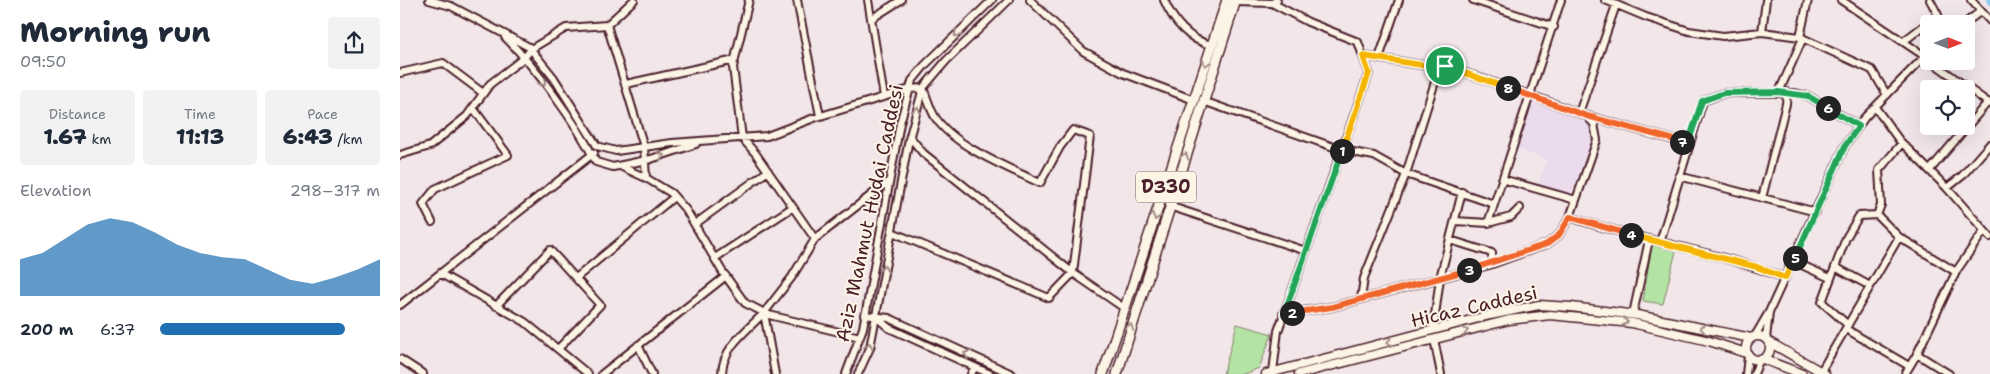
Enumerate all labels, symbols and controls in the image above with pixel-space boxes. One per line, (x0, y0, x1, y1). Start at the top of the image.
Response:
text: Morning run (20, 13, 210, 51)
north arrow (1920, 15, 1975, 70)
map controls (1920, 15, 1975, 135)
button: share (328, 17, 380, 69)
one-way arrow (954, 28, 963, 37)
pin (1424, 45, 1466, 87)
text: 09:50 (20, 51, 66, 72)
icon: arrive (1431, 52, 1459, 80)
one-way arrow (1202, 58, 1212, 66)
pin: 8 (1496, 76, 1520, 100)
one-way arrow (537, 77, 546, 86)
text: 8 (1504, 79, 1513, 97)
button: locate (1920, 80, 1975, 135)
street label: Aziz Mahmut Hudai Caddesi (830, 82, 909, 344)
pin: 6 (1816, 96, 1840, 120)
text: 6 (1824, 99, 1833, 117)
text: Distance (49, 105, 106, 123)
text: Time (184, 105, 216, 123)
text: Pace (307, 105, 338, 123)
one-way arrow (911, 105, 922, 114)
text: 1.67 (43, 123, 87, 151)
text: 11:13 (176, 123, 224, 151)
text: 6:43 (283, 123, 333, 151)
text: km (87, 130, 111, 148)
text: /km (333, 130, 362, 148)
pin: 7 (1670, 130, 1694, 154)
text: 7 (1678, 133, 1687, 151)
pin: 1 (1330, 138, 1354, 164)
text: 1 (1339, 142, 1346, 160)
one-way arrow (656, 151, 664, 161)
one-way arrow (1180, 152, 1190, 160)
road number: D330 (1136, 172, 1196, 202)
text: Elevation (20, 180, 92, 201)
text: 298–317 m (290, 180, 380, 201)
one-way arrow (1152, 213, 1162, 221)
pin: 4 (1618, 222, 1644, 248)
text: 4 (1627, 226, 1636, 244)
pin: 5 (1782, 246, 1808, 270)
text: 5 (1791, 249, 1800, 267)
pin: 3 (1456, 258, 1482, 282)
text: 3 (1465, 261, 1474, 279)
one-way arrow (879, 264, 889, 273)
street label: Hicaz Caddesi (1408, 280, 1540, 333)
pin: 2 (1280, 300, 1304, 326)
text: 2 (1288, 304, 1297, 322)
one-way arrow (1622, 316, 1630, 327)
text: 200 m (20, 319, 73, 340)
text: 6:37 (100, 319, 135, 340)
one-way arrow (1124, 323, 1134, 332)
one-way arrow (1699, 324, 1708, 334)
one-way arrow (1461, 326, 1470, 337)
one-way arrow (1385, 336, 1394, 347)
one-way arrow (864, 342, 874, 351)
one-way arrow (963, 349, 972, 360)

